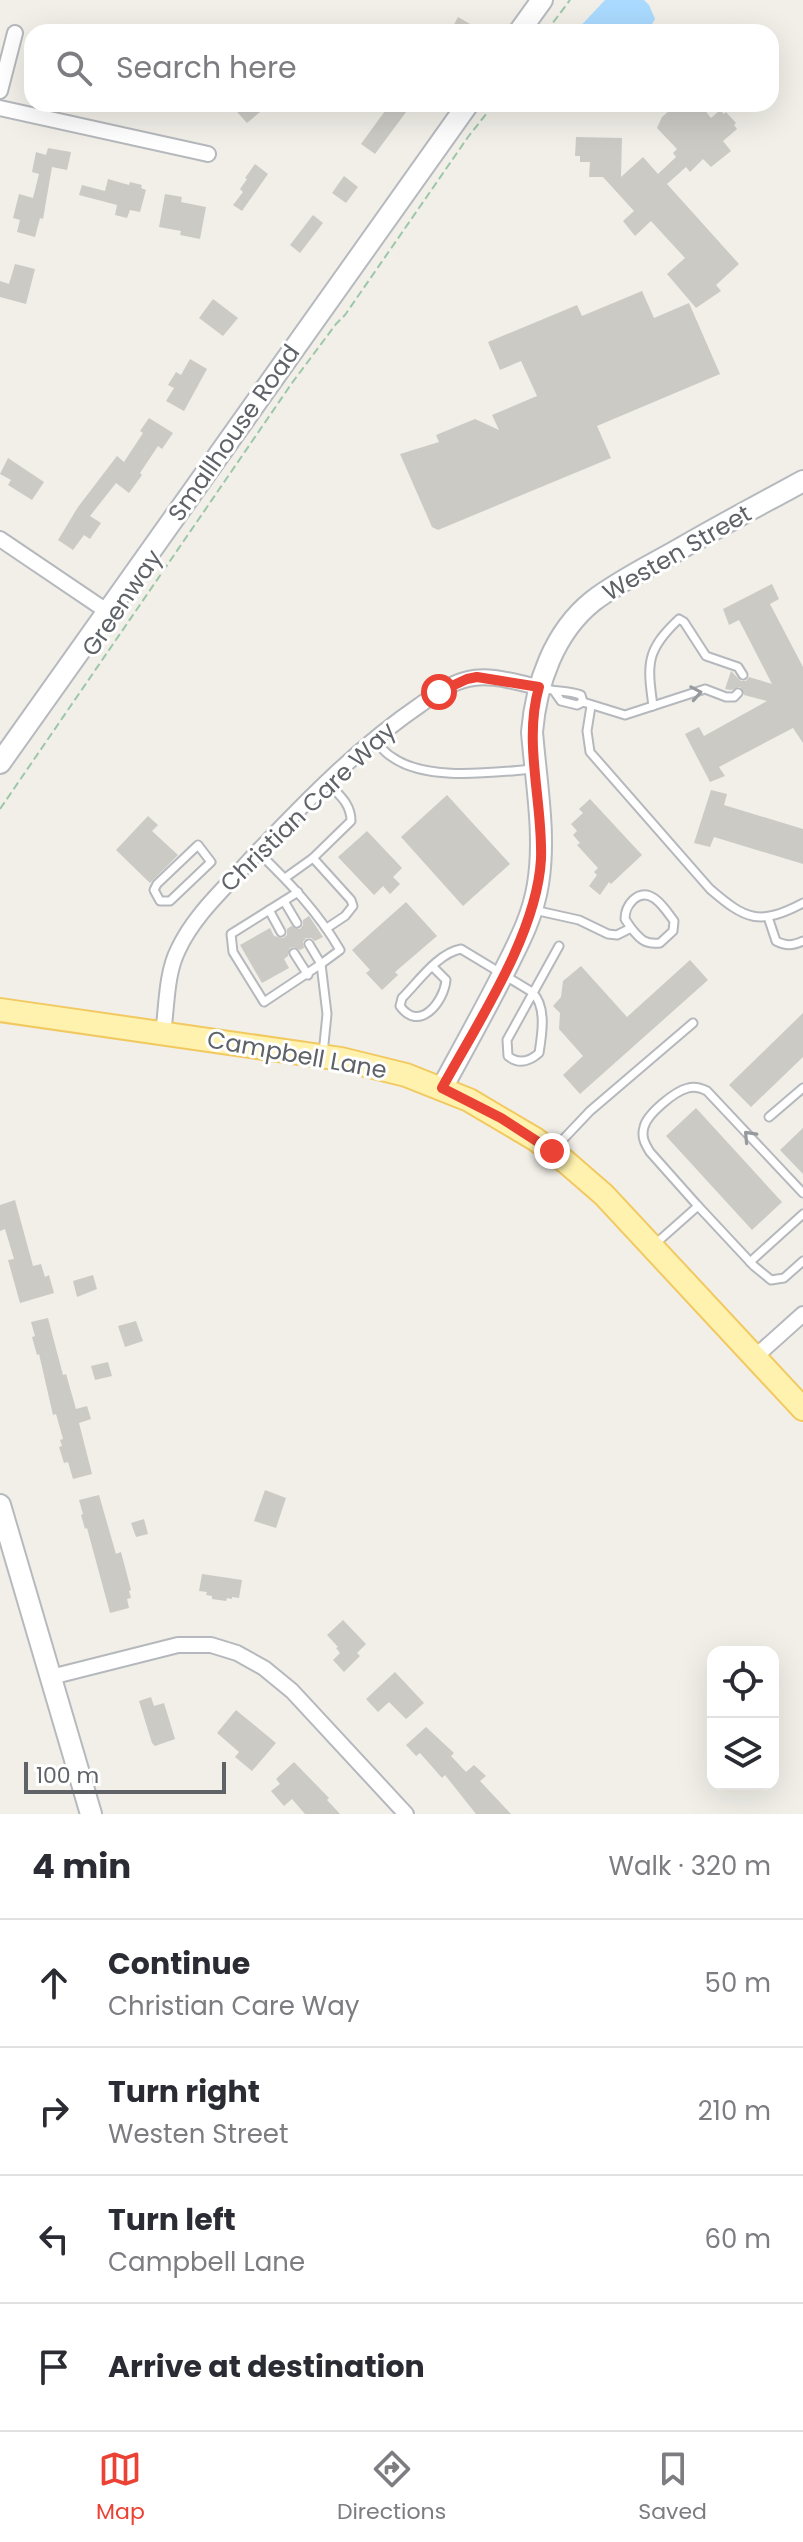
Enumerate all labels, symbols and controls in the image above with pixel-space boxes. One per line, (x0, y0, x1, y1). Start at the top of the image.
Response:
search box (24, 24, 779, 112)
icon: search (52, 46, 96, 90)
text: Search here (116, 46, 297, 89)
street label: Smallhouse Road (160, 338, 307, 528)
street label: Westen Street (596, 497, 757, 608)
street label: Greenway (74, 542, 170, 663)
route start (421, 674, 457, 710)
one-way arrow (689, 685, 702, 702)
street label: Christian Care Way (213, 714, 403, 899)
street label: Campbell Lane (205, 1022, 390, 1087)
one-way arrow (745, 1131, 759, 1146)
route end (534, 1133, 570, 1169)
map controls (707, 1646, 779, 1790)
button: locate (707, 1646, 779, 1718)
button: layers (707, 1718, 779, 1790)
scale bar (24, 1758, 226, 1794)
text: 100 m (36, 1760, 99, 1791)
text: 4 min (32, 1842, 131, 1890)
text: Walk · 320 m (609, 1848, 771, 1884)
text: Continue (108, 1942, 250, 1985)
icon: ahead (32, 1961, 76, 2005)
text: 50 m (705, 1965, 771, 2001)
text: Christian Care Way (108, 1988, 359, 2024)
text: Turn right (108, 2070, 260, 2113)
icon: right (32, 2089, 76, 2133)
text: 210 m (698, 2093, 771, 2129)
text: Westen Street (108, 2116, 288, 2152)
text: Turn left (108, 2198, 236, 2241)
icon: left (32, 2217, 76, 2261)
text: 60 m (704, 2221, 771, 2257)
text: Campbell Lane (108, 2244, 305, 2280)
icon: arrive (32, 2345, 76, 2389)
text: Arrive at destination (108, 2345, 425, 2388)
tab: Map (96, 2447, 145, 2528)
tab: Directions (337, 2447, 446, 2528)
tab: Saved (638, 2447, 707, 2528)

